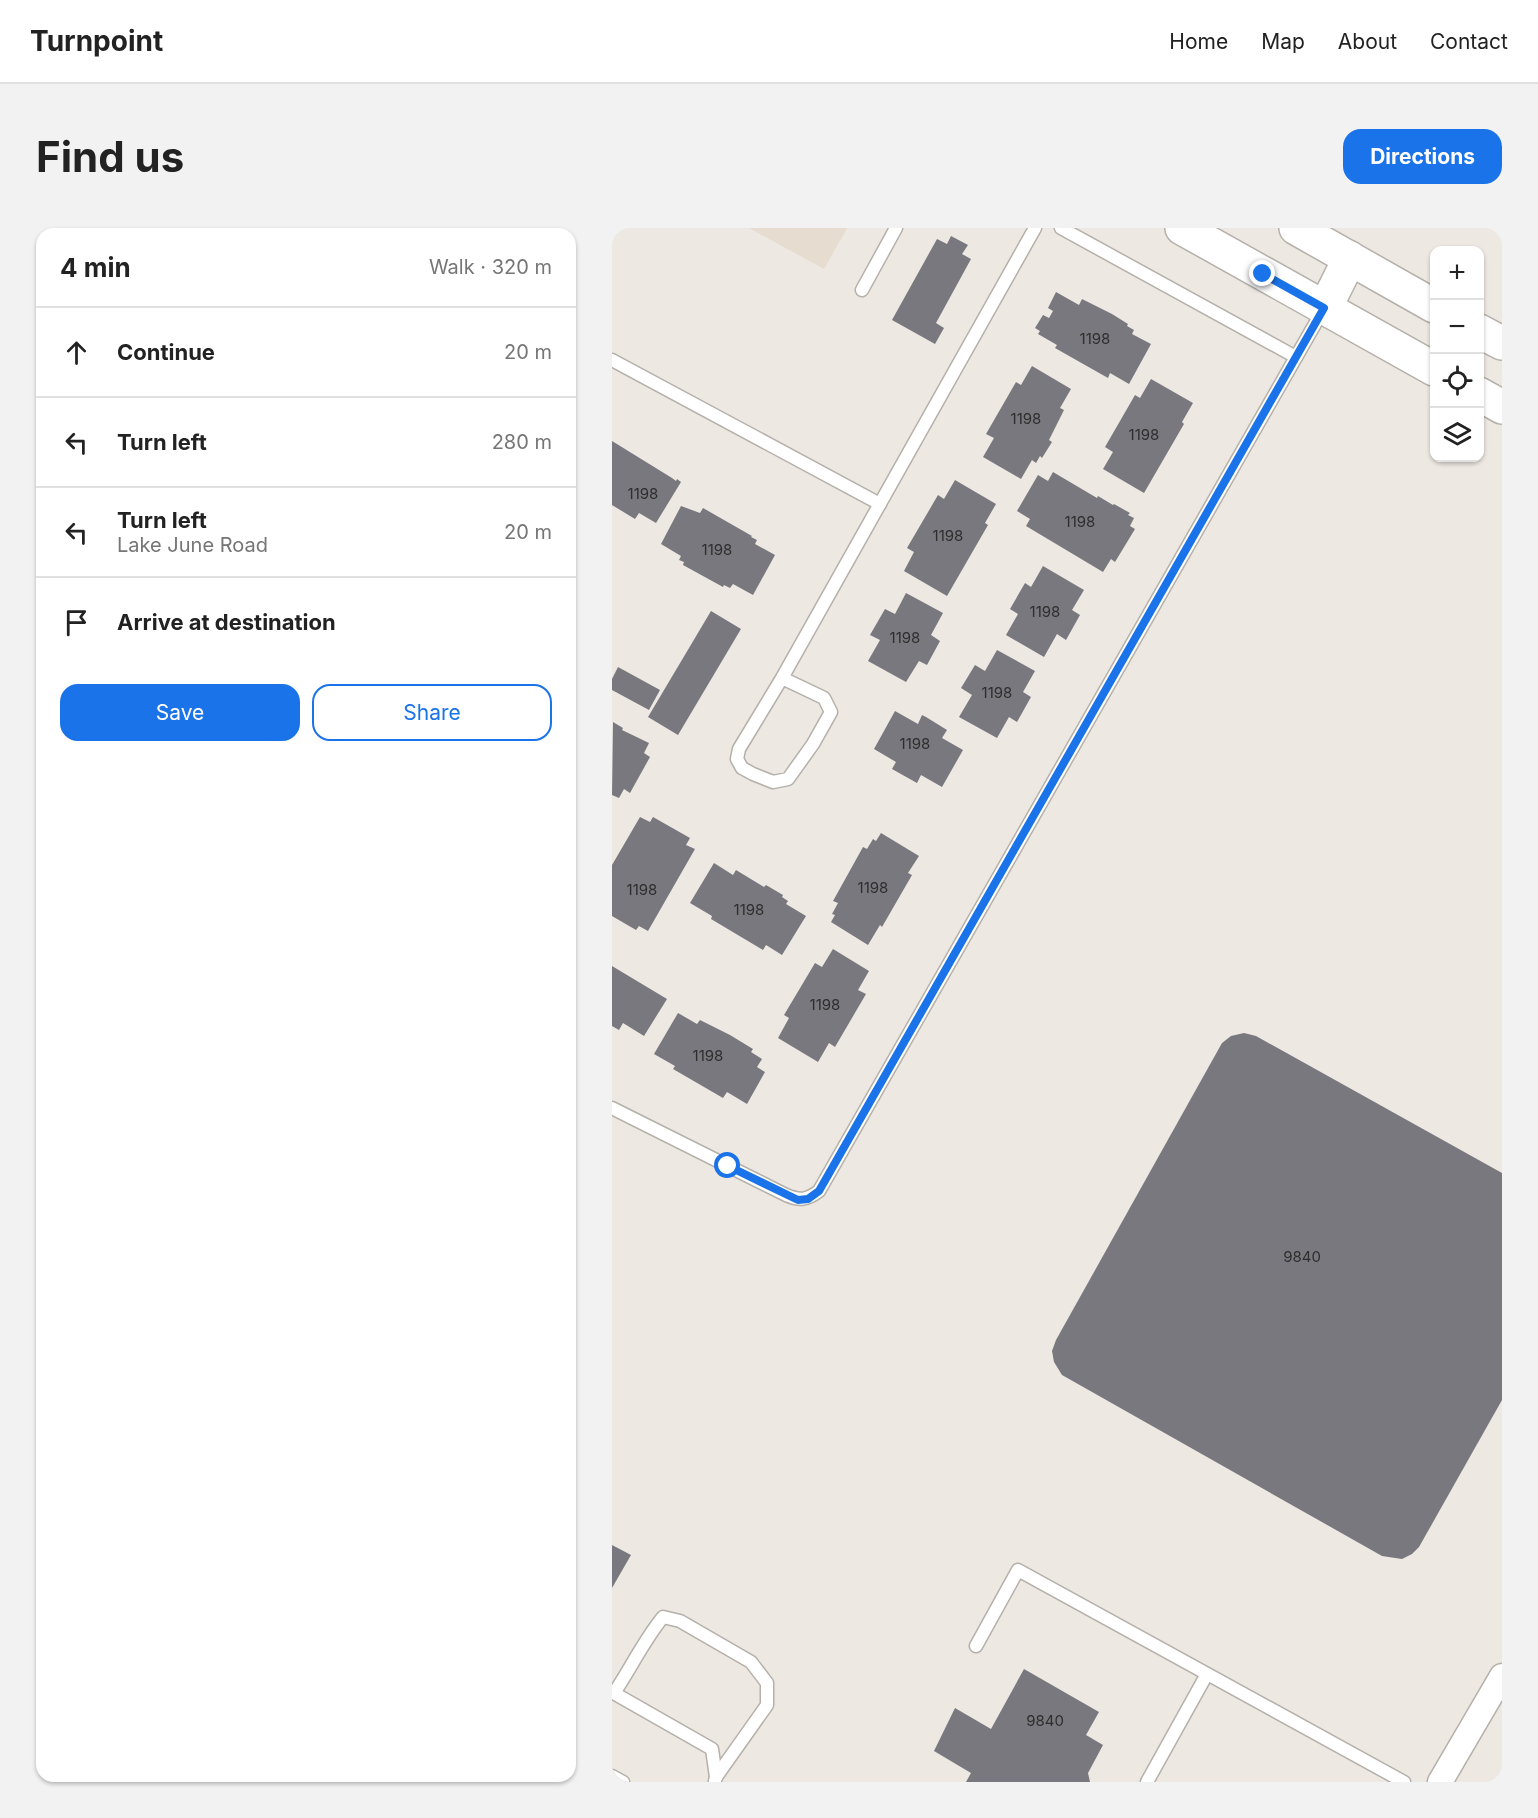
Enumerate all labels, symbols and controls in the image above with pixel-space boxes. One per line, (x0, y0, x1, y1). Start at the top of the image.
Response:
text: Turnpoint (30, 24, 163, 58)
text: Home (1169, 29, 1228, 54)
text: Map (1261, 29, 1305, 54)
text: About (1338, 29, 1397, 54)
text: Contact (1430, 29, 1508, 54)
button: Directions (1343, 129, 1502, 184)
text: Find us (36, 131, 184, 182)
map controls (1430, 246, 1484, 462)
button: + (1430, 246, 1484, 300)
text: 4 min (60, 252, 131, 283)
text: Walk · 320 m (429, 255, 552, 279)
route end (1249, 260, 1275, 286)
button: − (1430, 300, 1484, 354)
house number: 1198 (1080, 329, 1110, 348)
icon: ahead (60, 336, 93, 369)
text: Continue (117, 339, 215, 365)
text: 20 m (504, 340, 552, 364)
button: locate (1430, 354, 1484, 408)
button: layers (1430, 408, 1484, 462)
house number: 1198 (1011, 409, 1041, 428)
house number: 1198 (1129, 425, 1159, 444)
icon: left (60, 426, 93, 459)
text: Turn left (117, 429, 207, 455)
text: 280 m (492, 430, 552, 454)
house number: 1198 (628, 484, 658, 503)
text: Turn left (117, 507, 207, 533)
house number: 1198 (1065, 512, 1095, 531)
icon: left (60, 516, 93, 549)
text: 20 m (504, 520, 552, 544)
house number: 1198 (933, 526, 963, 545)
text: Lake June Road (117, 533, 268, 557)
house number: 1198 (702, 540, 732, 559)
house number: 1198 (1030, 602, 1060, 621)
icon: arrive (60, 606, 93, 639)
text: Arrive at destination (117, 609, 336, 635)
house number: 1198 (890, 628, 920, 647)
house number: 1198 (982, 683, 1012, 702)
button: Save (60, 684, 300, 741)
button: Share (312, 684, 552, 741)
house number: 1198 (900, 734, 930, 753)
house number: 1198 (858, 878, 888, 897)
house number: 1198 (627, 880, 657, 899)
house number: 1198 (734, 900, 764, 919)
house number: 1198 (810, 995, 840, 1014)
house number: 1198 (693, 1046, 723, 1065)
route start (714, 1152, 740, 1178)
house number: 9840 (1283, 1247, 1321, 1266)
house number: 9840 (1026, 1711, 1064, 1730)

